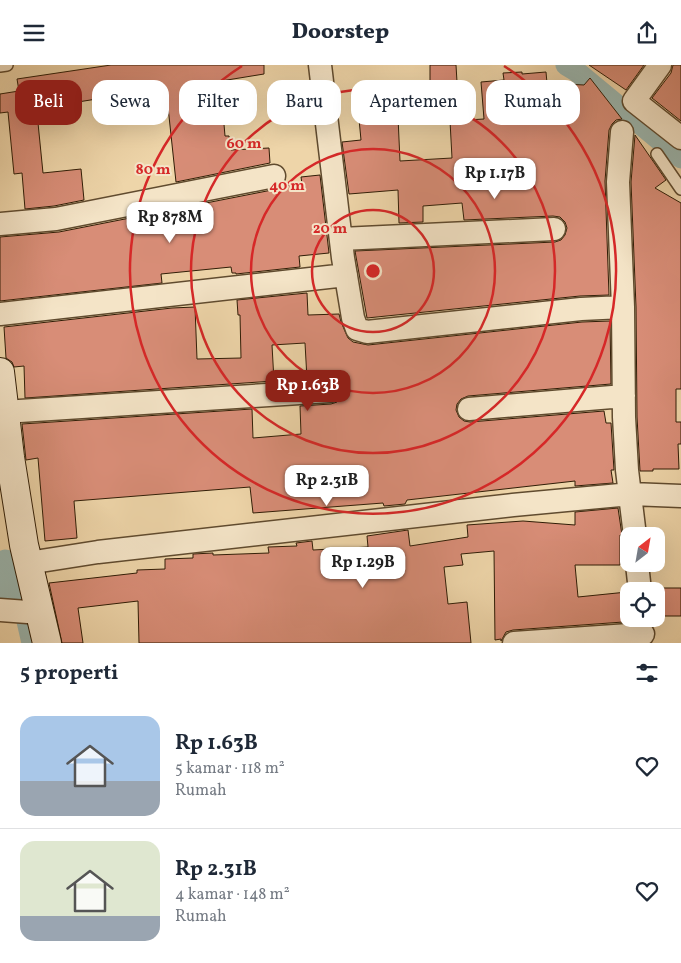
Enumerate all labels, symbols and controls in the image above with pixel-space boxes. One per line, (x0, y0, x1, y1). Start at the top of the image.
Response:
text: Doorstep (292, 17, 389, 48)
icon: menu (20, 19, 48, 47)
icon: share (633, 19, 661, 47)
chip: Beli (15, 80, 82, 125)
chip: Sewa (92, 80, 169, 125)
chip: Filter (179, 80, 257, 125)
chip: Baru (267, 80, 341, 125)
chip: Apartemen (351, 80, 476, 125)
chip: Rumah (486, 80, 580, 125)
text: 60 m (227, 134, 262, 155)
pin: Rp 1.17B (443, 157, 547, 200)
text: 80 m (136, 160, 171, 181)
text: Rp 1.17B (465, 163, 525, 185)
text: 40 m (269, 176, 305, 197)
pin: Rp 878M (124, 201, 216, 244)
text: Rp 878M (138, 207, 202, 229)
text: 20 m (313, 219, 348, 240)
centre of rings (364, 262, 382, 280)
pin: Rp 1.63B (256, 369, 360, 412)
text: Rp 1.63B (276, 375, 340, 397)
pin: Rp 2.31B (275, 465, 379, 507)
text: Rp 2.31B (296, 470, 358, 492)
north arrow (620, 527, 665, 573)
map controls (620, 527, 665, 627)
pin: Rp 1.29B (311, 547, 415, 589)
text: Rp 1.29B (331, 552, 395, 574)
button: locate (620, 582, 665, 627)
text: 5 properti (20, 659, 118, 688)
icon: filters (633, 659, 661, 687)
text: Rp 1.63B (175, 729, 258, 758)
icon: home (60, 736, 120, 796)
icon: heart (633, 752, 661, 780)
text: 5 kamar · 118 m² (175, 758, 285, 780)
text: Rumah (175, 780, 227, 802)
text: Rp 2.31B (175, 855, 257, 884)
icon: home (60, 861, 120, 921)
icon: heart (633, 877, 661, 905)
text: 4 kamar · 148 m² (175, 884, 290, 906)
text: Rumah (175, 906, 227, 928)

